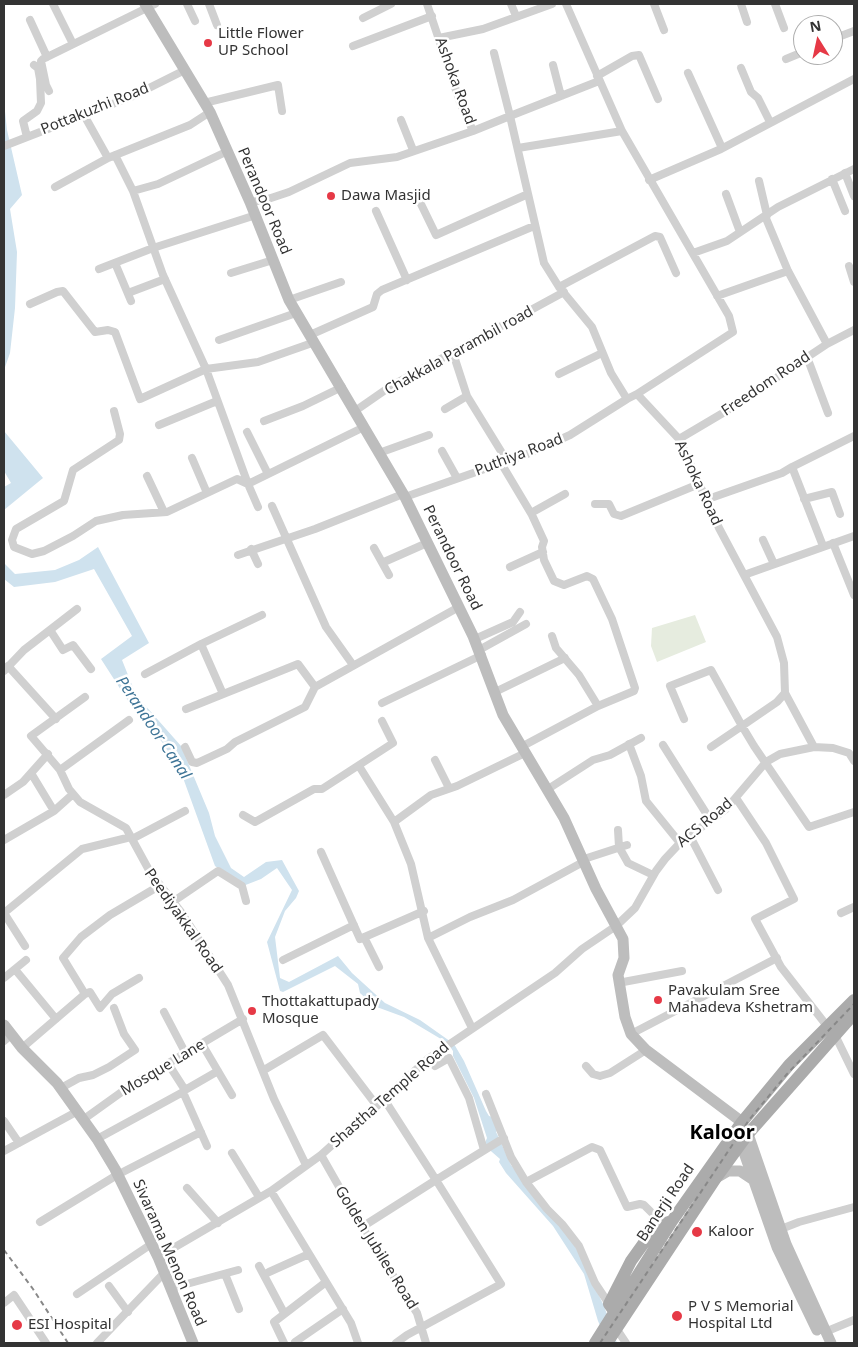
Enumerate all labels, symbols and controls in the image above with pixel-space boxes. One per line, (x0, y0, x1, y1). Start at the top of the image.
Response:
north arrow (793, 15, 843, 65)
text: N (808, 15, 823, 36)
place label: Little Flower UP School (218, 25, 304, 60)
street label: Ashoka Road (431, 35, 479, 127)
marker: Little Flower UP School (202, 37, 214, 49)
street label: Pottakuzhi Road (38, 79, 152, 139)
street label: Perandoor Road (233, 145, 295, 257)
place label: Dawa Masjid (341, 187, 431, 205)
marker: Dawa Masjid (325, 190, 337, 202)
street label: Chakkala Parambil road (382, 303, 536, 399)
street label: Freedom Road (718, 348, 814, 420)
street label: Puthiya Road (472, 430, 566, 480)
street label: Ashoka Road (671, 438, 725, 528)
street label: Perandoor Road (419, 503, 485, 613)
water label: Perandoor Canal (111, 673, 195, 783)
street label: ACS Road (674, 795, 736, 851)
street label: Peediyakkal Road (140, 865, 226, 977)
place label: Pavakulam Sree Mahadeva Kshetram (668, 982, 813, 1017)
place label: Thottakattupady Mosque (262, 993, 379, 1028)
marker: Pavakulam Sree Mahadeva Kshetram (652, 994, 664, 1006)
marker: Thottakattupady Mosque (246, 1005, 258, 1017)
street label: Mosque Lane (118, 1036, 208, 1100)
street label: Shastha Temple Road (327, 1039, 453, 1151)
district label: Kaloor (689, 1121, 755, 1145)
street label: Banerji Road (633, 1161, 699, 1245)
street label: Sivarama Menon Road (129, 1177, 209, 1329)
street label: Golden Jubilee Road (331, 1183, 421, 1313)
place label: Kaloor (708, 1223, 754, 1241)
marker: Kaloor (690, 1225, 704, 1239)
place label: P V S Memorial Hospital Ltd (688, 1298, 794, 1333)
marker: P V S Memorial Hospital Ltd (670, 1309, 684, 1323)
place label: ESI Hospital (28, 1316, 112, 1334)
marker: ESI Hospital (10, 1318, 24, 1332)

